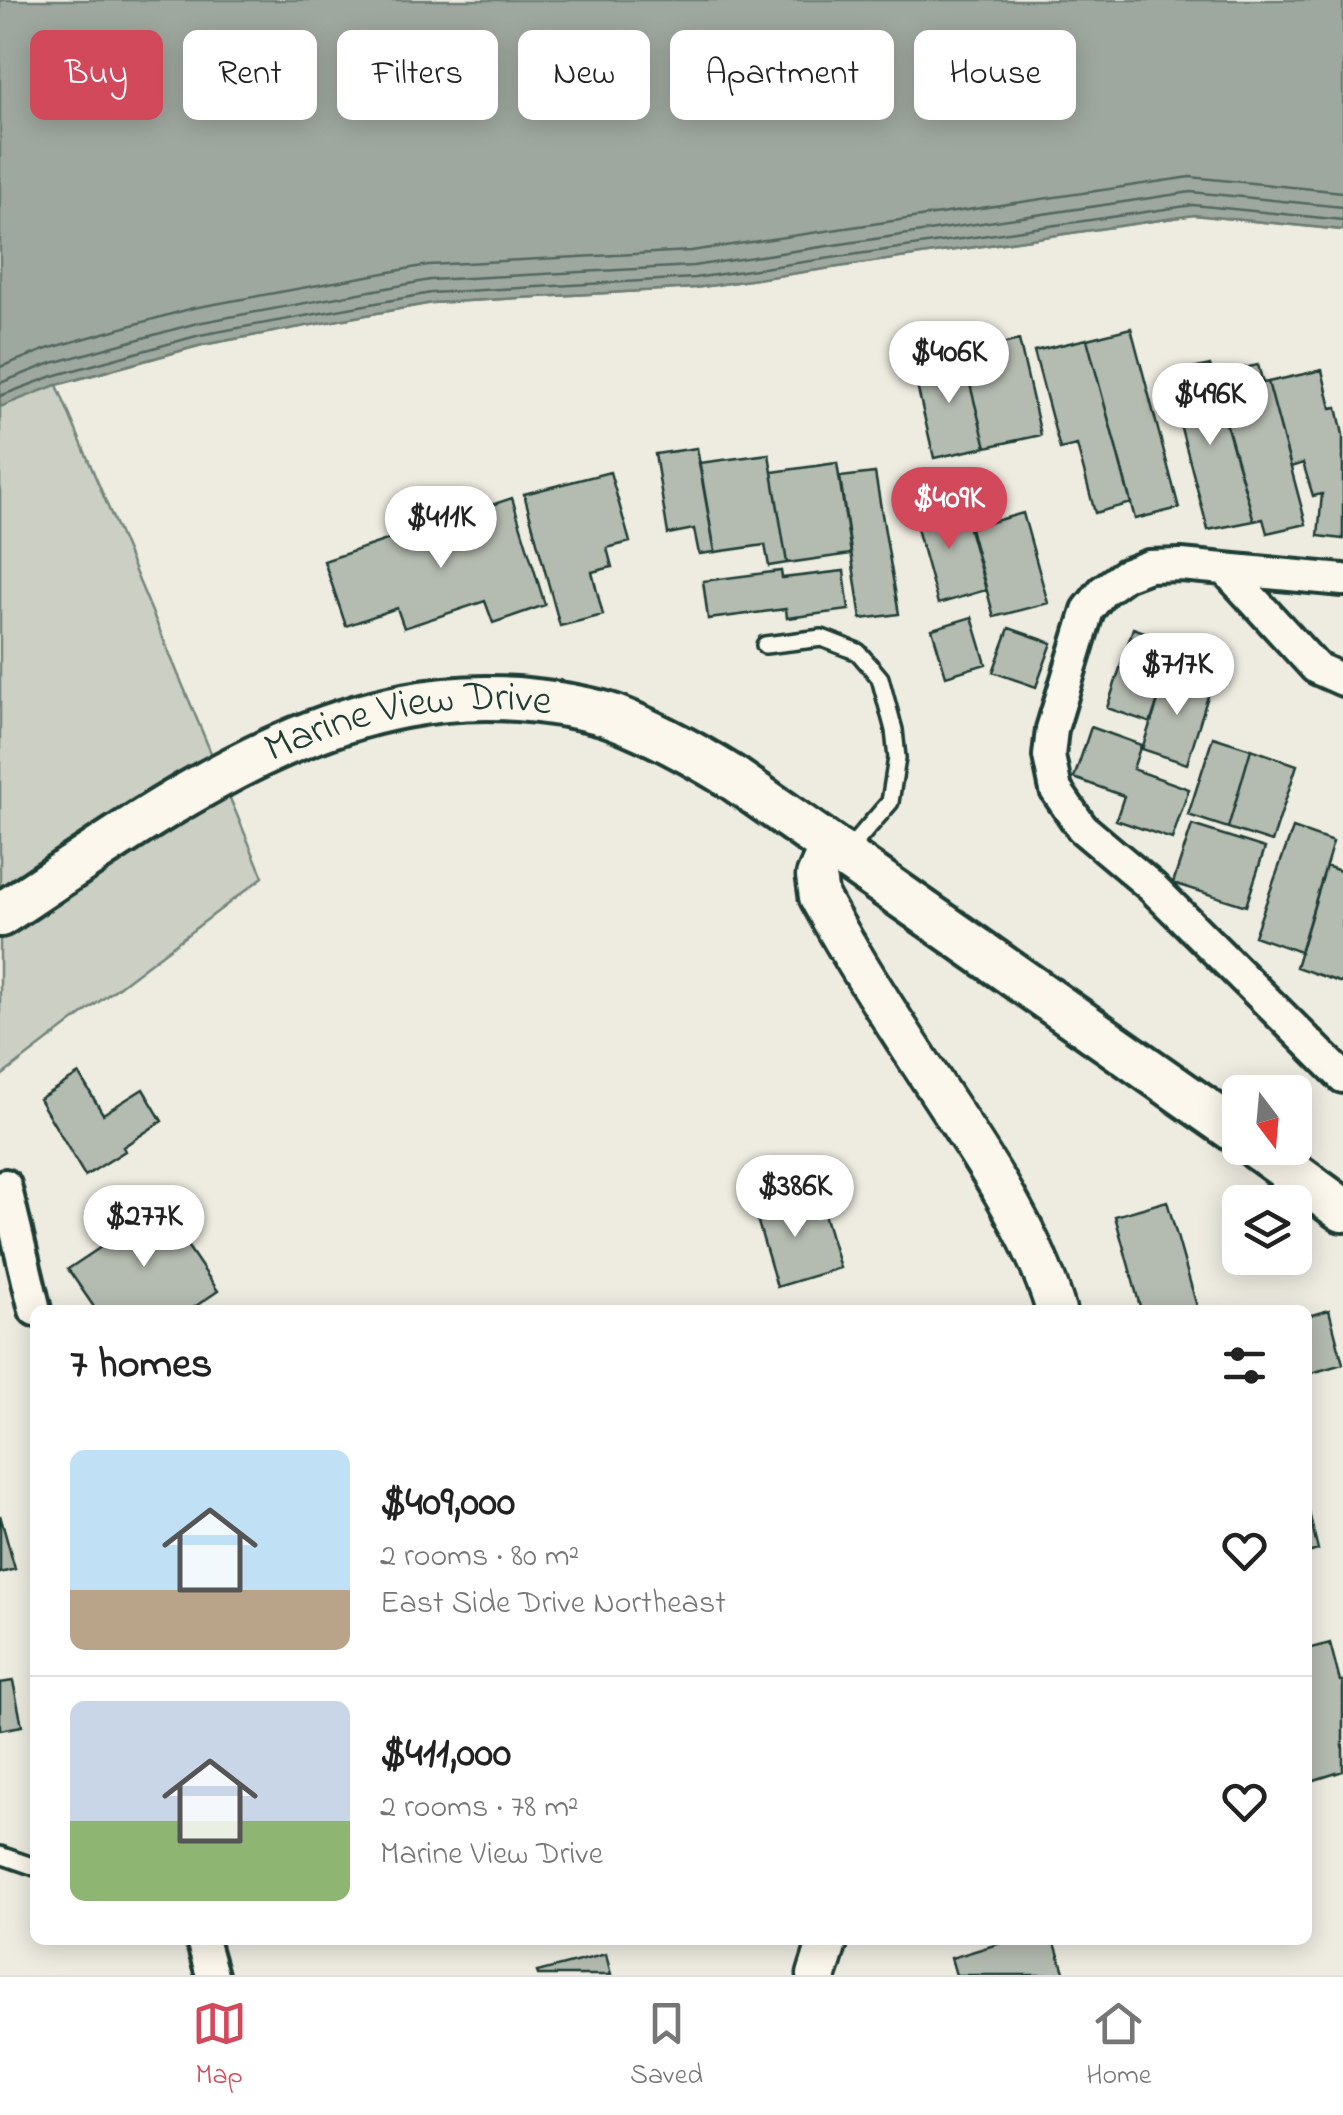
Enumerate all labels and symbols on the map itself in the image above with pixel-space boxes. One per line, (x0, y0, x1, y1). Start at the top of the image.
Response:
pin: $406K (879, 321, 1019, 406)
pin: $496K (1140, 363, 1280, 448)
pin: $409K (879, 467, 1019, 552)
pin: $411K (371, 486, 511, 571)
pin: $717K (1107, 633, 1247, 718)
street label: Marine View Drive (255, 667, 556, 779)
north arrow (1222, 1075, 1312, 1165)
pin: $386K (725, 1155, 865, 1240)
pin: $277K (74, 1185, 214, 1270)

